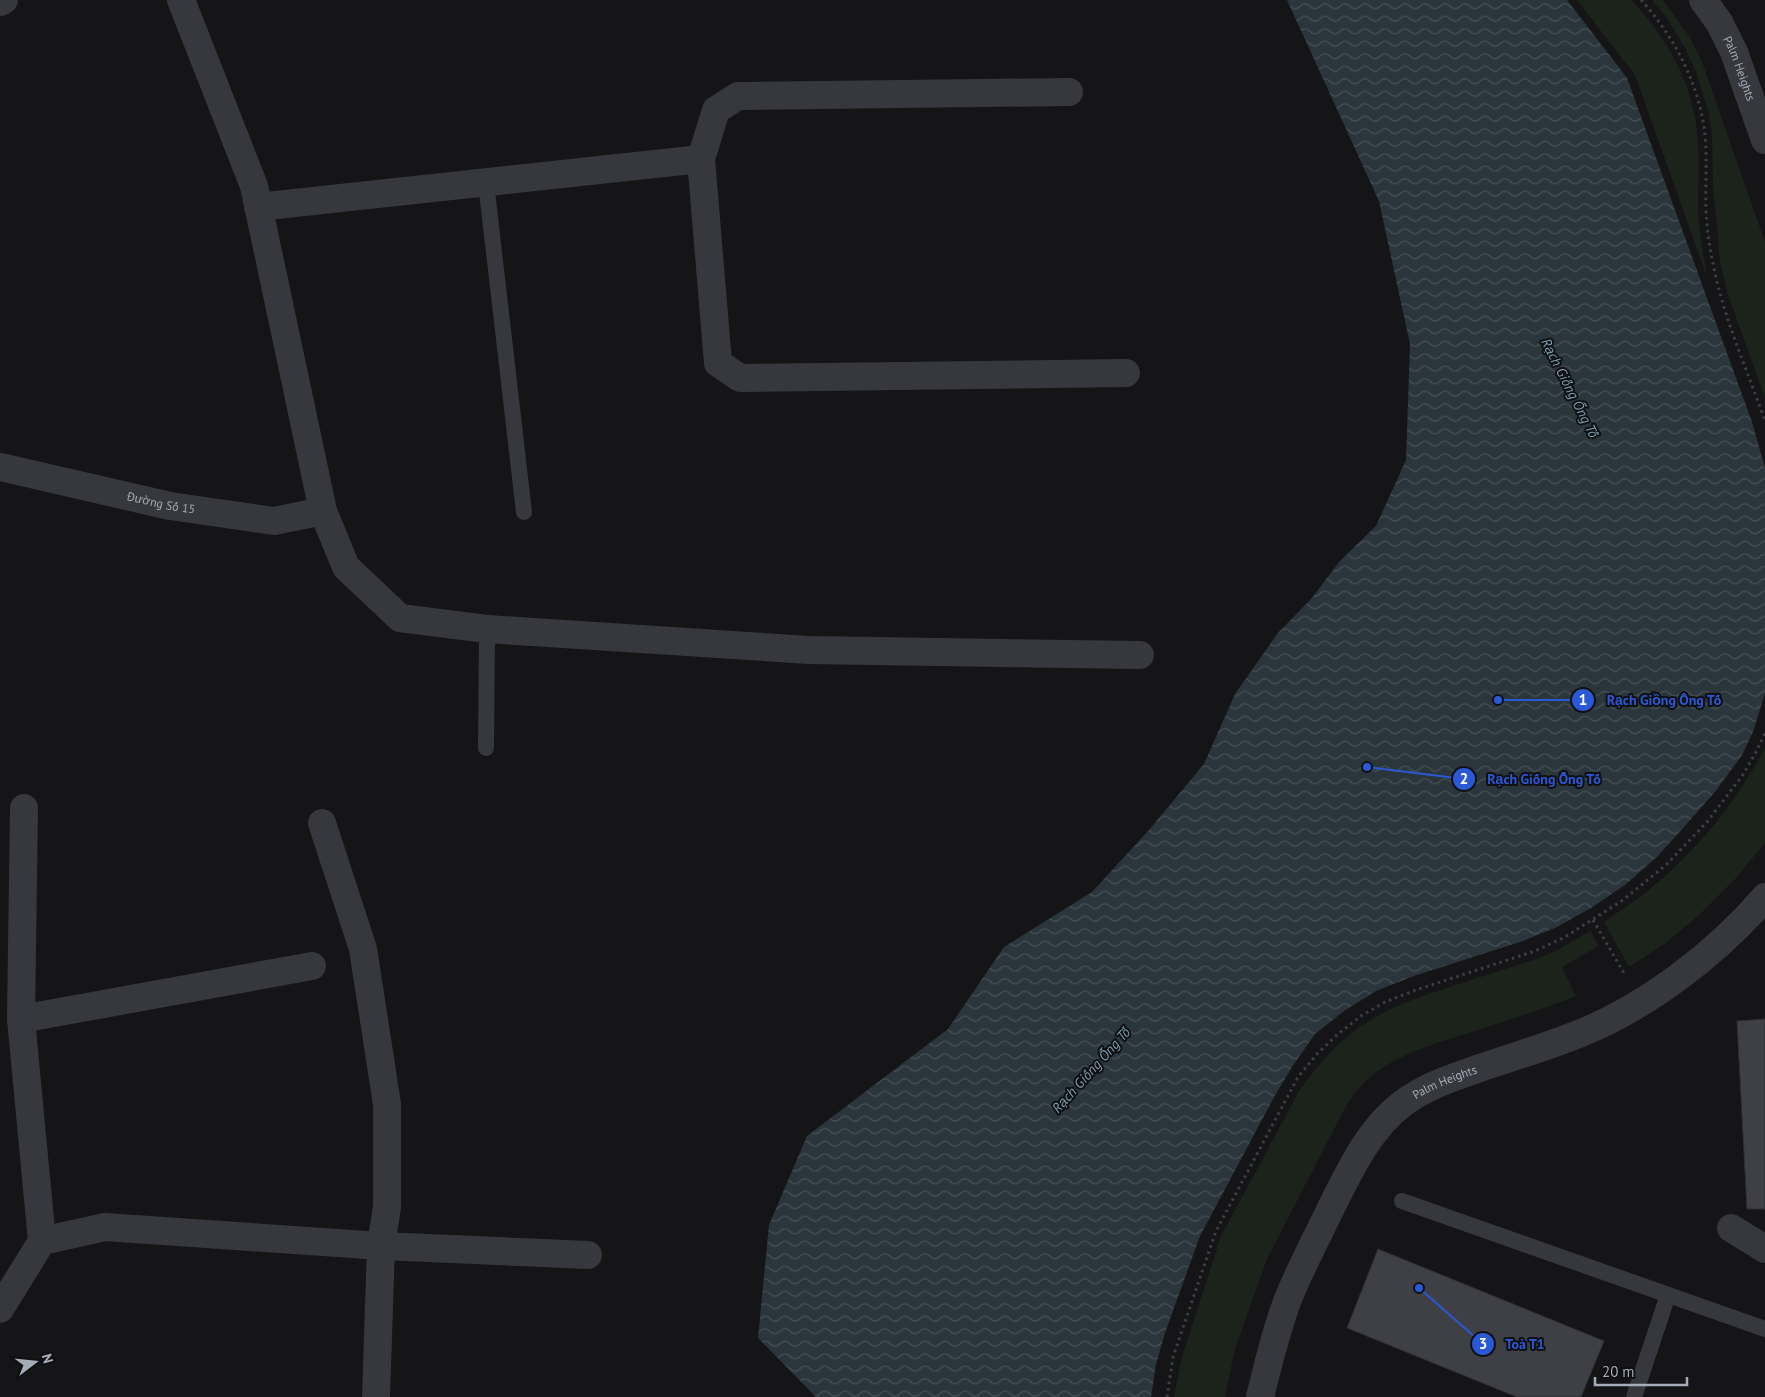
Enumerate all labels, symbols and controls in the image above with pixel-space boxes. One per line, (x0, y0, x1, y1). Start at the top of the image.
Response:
street label: Palm Heights (1720, 33, 1759, 103)
water label: Rạch Giống Ống Tố (1537, 335, 1603, 442)
street label: Đường Số 15 (125, 488, 196, 517)
callout: Rạch Giồng Ông Tố (1571, 686, 1731, 715)
text: 1 (1579, 690, 1587, 709)
text: Rạch Giồng Ông Tố (1607, 691, 1722, 709)
callout: Rạch Giống Ống Tố (1451, 764, 1611, 793)
text: 2 (1460, 769, 1468, 788)
text: Rạch Giống Ống Tố (1487, 770, 1601, 788)
water label: Rạch Giống Ống Tố (1048, 1023, 1135, 1117)
street label: Palm Heights (1410, 1062, 1479, 1102)
callout: Toà T1 (1470, 1330, 1555, 1359)
text: 3 (1479, 1334, 1487, 1353)
text: Toà T1 (1505, 1335, 1545, 1353)
north arrow (10, 1337, 60, 1387)
text: N (38, 1352, 57, 1365)
scale bar (1595, 1354, 1688, 1386)
text: 20 m (1602, 1362, 1635, 1381)

